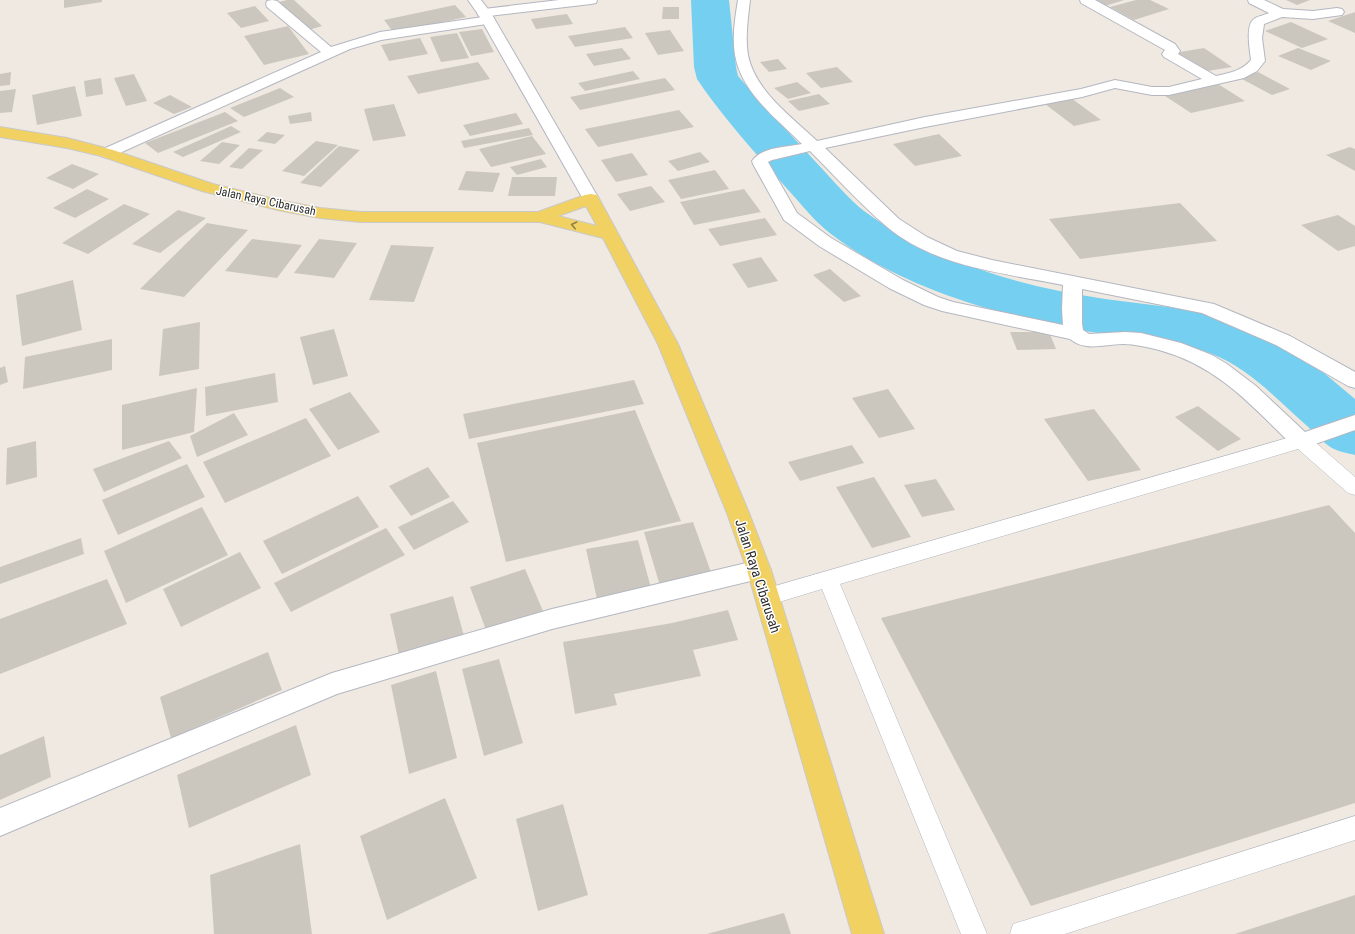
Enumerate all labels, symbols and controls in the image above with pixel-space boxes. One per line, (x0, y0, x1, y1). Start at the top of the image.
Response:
street label: Jalan Raya Cibarusah (215, 184, 317, 218)
one-way arrow (571, 222, 577, 230)
street label: Jalan Raya Cibarusah (732, 517, 784, 635)

